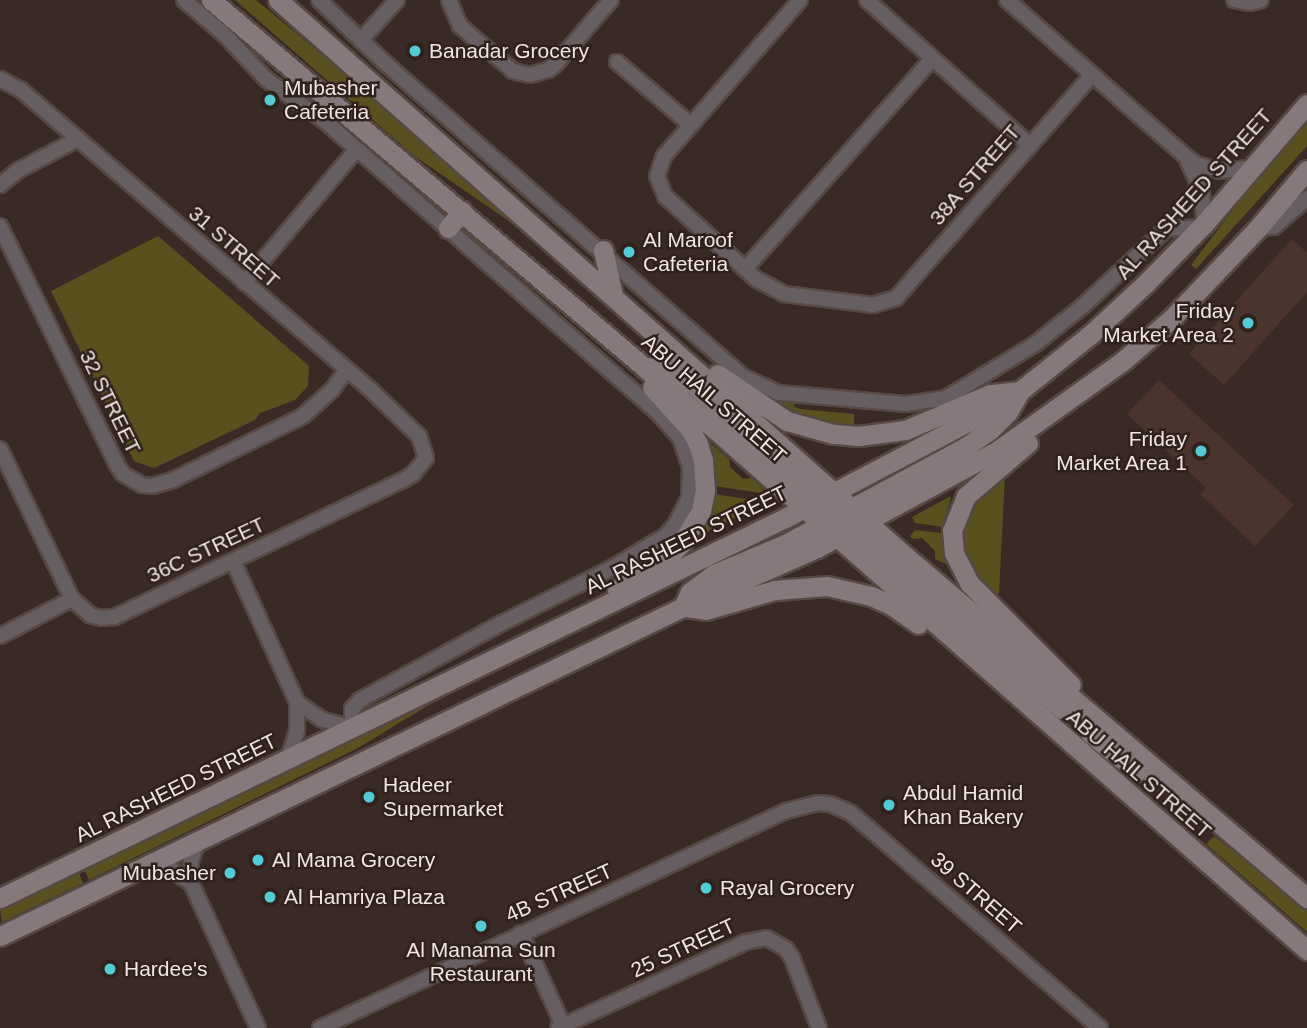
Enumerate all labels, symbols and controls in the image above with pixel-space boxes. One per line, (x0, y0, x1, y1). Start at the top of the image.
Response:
place label: Banadar Grocery (429, 38, 589, 64)
marker: Banadar Grocery (407, 43, 423, 59)
place label: Mubasher Cafeteria (284, 75, 377, 125)
marker: Mubasher Cafeteria (262, 92, 278, 108)
street label: AL RASHEED STREET (1110, 103, 1278, 285)
street label: 38A STREET (924, 119, 1026, 231)
street label: 31 STREET (183, 201, 285, 293)
place label: Al Maroof Cafeteria (643, 227, 733, 277)
marker: Al Maroof Cafeteria (621, 244, 637, 260)
place label: Friday Market Area 2 (1102, 298, 1234, 348)
marker: Friday Market Area 2 (1240, 315, 1256, 331)
street label: ABU HAIL STREET (636, 329, 792, 469)
street label: 32 STREET (74, 346, 146, 458)
place label: Friday Market Area 1 (1055, 426, 1187, 476)
marker: Friday Market Area 1 (1193, 443, 1209, 459)
street label: AL RASHEED STREET (581, 480, 791, 600)
street label: 36C STREET (143, 512, 269, 588)
street label: ABU HAIL STREET (1061, 704, 1217, 844)
street label: AL RASHEED STREET (71, 728, 281, 848)
place label: Hadeer Supermarket (383, 772, 503, 822)
place label: Abdul Hamid Khan Bakery (903, 780, 1023, 830)
marker: Hadeer Supermarket (361, 789, 377, 805)
marker: Abdul Hamid Khan Bakery (881, 797, 897, 813)
place label: Al Mama Grocery (272, 847, 435, 873)
street label: 39 STREET (925, 847, 1027, 939)
marker: Al Mama Grocery (250, 852, 266, 868)
street label: 4B STREET (502, 858, 616, 928)
place label: Mubasher (123, 860, 216, 886)
marker: Mubasher (222, 865, 238, 881)
place label: Rayal Grocery (720, 875, 854, 901)
marker: Rayal Grocery (698, 880, 714, 896)
place label: Al Hamriya Plaza (284, 884, 445, 910)
marker: Al Hamriya Plaza (262, 889, 278, 905)
street label: 25 STREET (627, 913, 739, 983)
marker: Al Manama Sun Restaurant (473, 918, 489, 934)
place label: Al Manama Sun Restaurant (406, 937, 556, 987)
place label: Hardee's (124, 956, 207, 982)
marker: Hardee's (102, 961, 118, 977)

